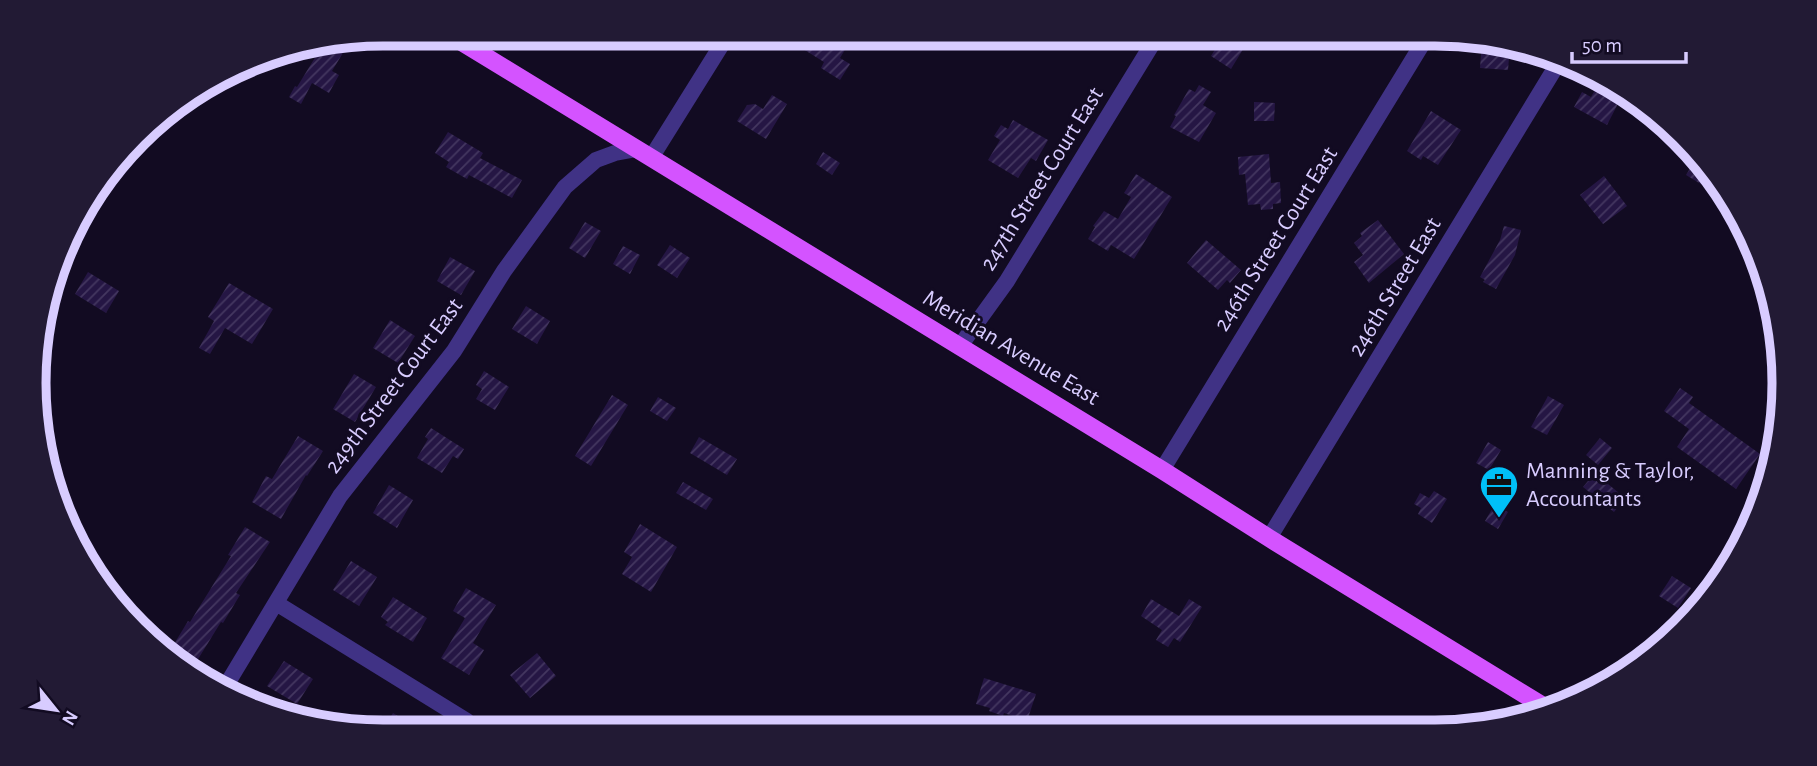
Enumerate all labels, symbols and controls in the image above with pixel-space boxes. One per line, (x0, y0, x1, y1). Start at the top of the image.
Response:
scale bar (1572, 21, 1686, 65)
text: 50 m (1582, 35, 1622, 56)
street label: 247th Street Court East (976, 83, 1108, 275)
street label: 246th Street Court East (1210, 142, 1343, 335)
street label: 246th Street East (1344, 213, 1446, 360)
street label: Meridian Avenue East (919, 286, 1104, 410)
street label: 249th Street Court East (321, 294, 468, 478)
place label: Manning & Taylor, Accountants (1526, 459, 1694, 511)
office icon: Manning & Taylor, Accountants (1478, 464, 1520, 519)
north arrow (21, 675, 91, 745)
text: N (58, 707, 81, 728)

